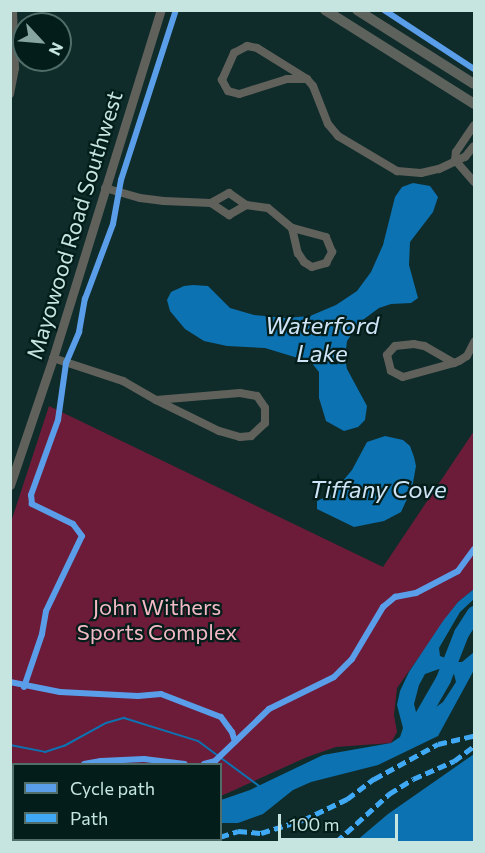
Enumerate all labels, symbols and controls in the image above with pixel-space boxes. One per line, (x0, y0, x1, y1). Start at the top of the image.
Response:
north arrow (12, 12, 72, 72)
text: N (46, 40, 68, 59)
street label: Mayowood Road Southwest (21, 88, 127, 362)
water label: Waterford Lake (265, 311, 379, 367)
water label: Tiffany Cove (309, 475, 447, 503)
park label: John Withers Sports Complex (77, 593, 237, 644)
legend (12, 763, 222, 841)
text: Cycle path (70, 777, 155, 799)
scale bar (281, 802, 401, 840)
text: Path (70, 807, 108, 829)
text: 100 m (289, 813, 339, 835)

